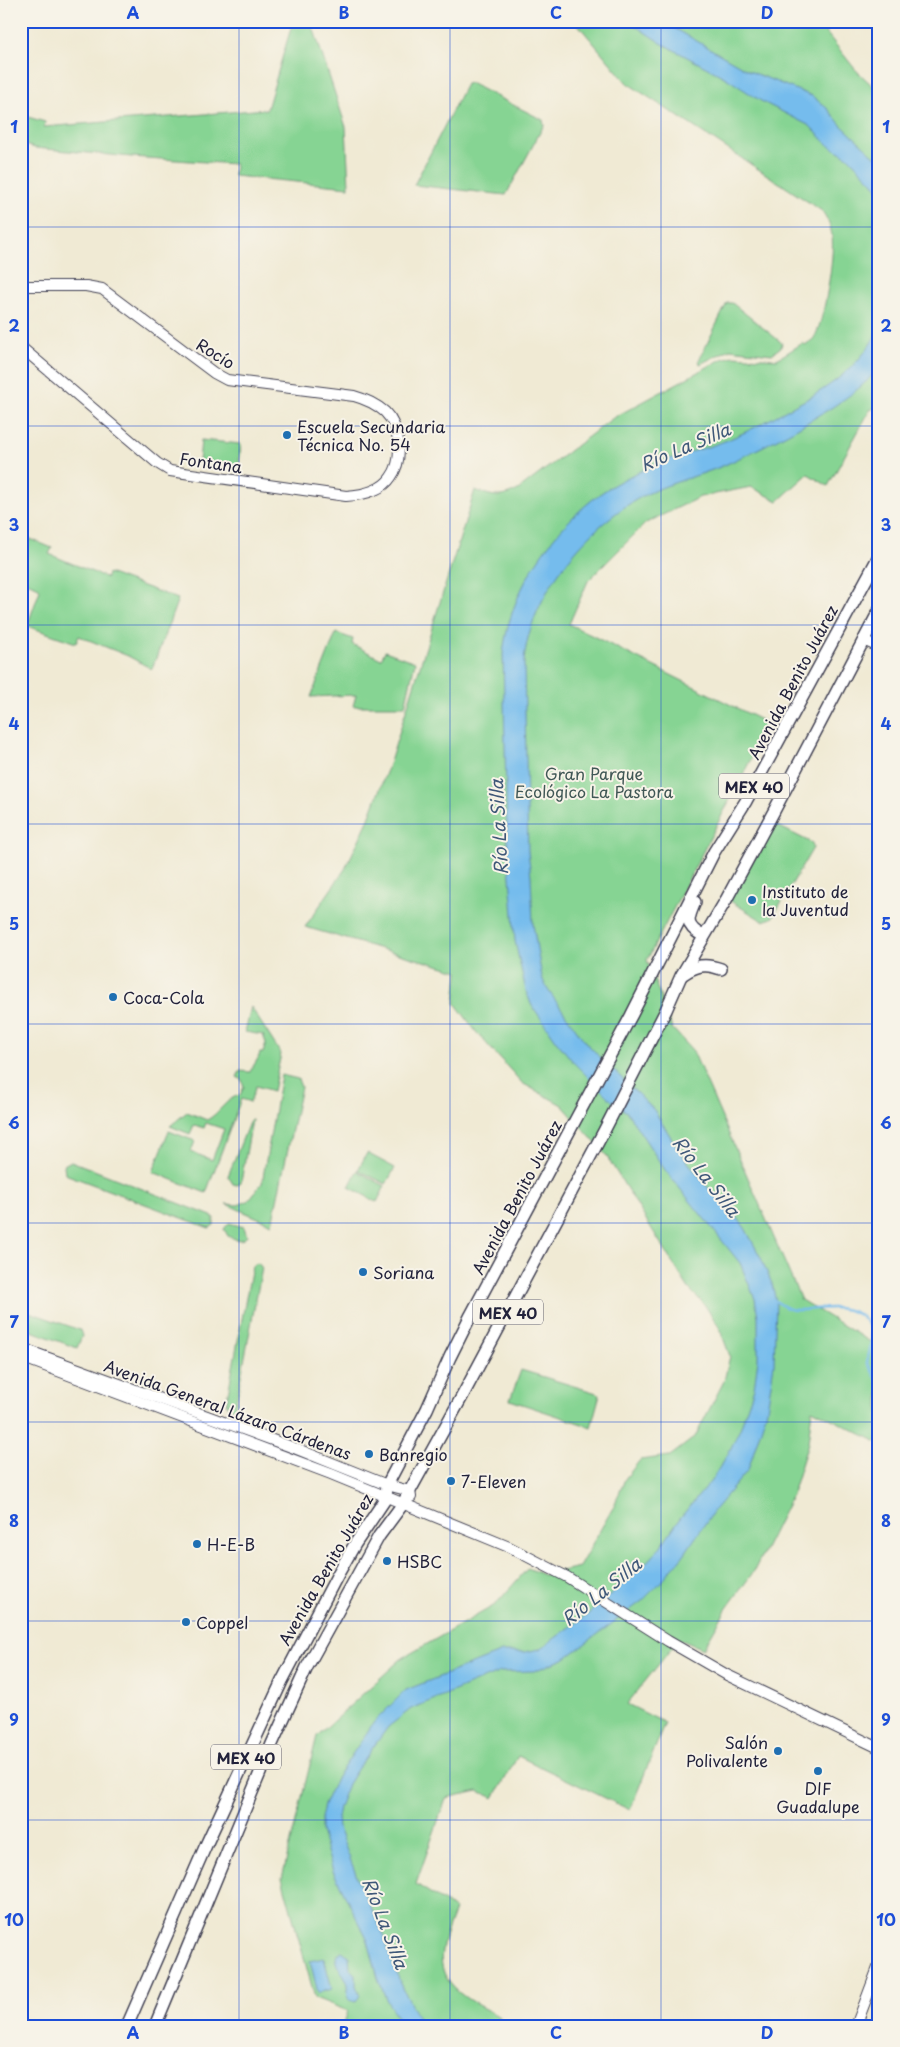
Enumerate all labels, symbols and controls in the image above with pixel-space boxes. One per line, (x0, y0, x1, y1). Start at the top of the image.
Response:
text: A (127, 0, 140, 24)
text: B (339, 0, 350, 24)
text: C (550, 0, 562, 24)
text: D (761, 0, 773, 24)
text: 1 (10, 114, 18, 138)
text: 1 (882, 114, 890, 138)
text: 2 (8, 313, 20, 337)
text: 2 (880, 313, 892, 337)
street label: Rocío (192, 332, 240, 374)
place label: Escuela Secundaria Técnica No. 54 (297, 414, 445, 456)
water label: Río La Silla (636, 414, 736, 477)
marker: Escuela Secundaria Técnica No. 54 (281, 429, 293, 441)
street label: Fontana (178, 446, 244, 478)
text: 3 (9, 512, 19, 536)
text: 3 (881, 512, 891, 536)
street label: Avenida Benito Juárez (741, 600, 843, 763)
text: 4 (9, 711, 20, 735)
text: 4 (881, 711, 892, 735)
park label: Gran Parque Ecológico La Pastora (515, 761, 673, 803)
road number: MEX 40 (719, 774, 789, 798)
water label: Río La Silla (482, 777, 514, 876)
place label: Instituto de la Juventud (762, 879, 849, 921)
marker: Instituto de la Juventud (746, 894, 758, 906)
text: 5 (9, 911, 19, 935)
text: 5 (881, 911, 891, 935)
place label: Coca-Cola (123, 985, 204, 1009)
marker: Coca-Cola (107, 991, 119, 1003)
text: 6 (8, 1110, 20, 1134)
text: 6 (880, 1110, 892, 1134)
street label: Avenida Benito Juárez (465, 1115, 567, 1278)
water label: Río La Silla (667, 1130, 748, 1223)
place label: Soriana (373, 1260, 434, 1284)
marker: Soriana (357, 1266, 369, 1278)
road number: MEX 40 (473, 1300, 543, 1324)
text: 7 (9, 1309, 19, 1333)
text: 7 (881, 1309, 891, 1333)
street label: Avenida General Lázaro Cárdenas (101, 1353, 355, 1465)
place label: Banregio (379, 1442, 448, 1466)
marker: Banregio (363, 1448, 375, 1460)
place label: 7-Eleven (461, 1469, 526, 1493)
marker: 7-Eleven (445, 1475, 457, 1487)
street label: Avenida Benito Juárez (272, 1488, 378, 1649)
text: 8 (9, 1508, 19, 1532)
text: 8 (881, 1508, 891, 1532)
place label: H-E-B (207, 1532, 255, 1556)
marker: H-E-B (191, 1538, 203, 1550)
place label: HSBC (397, 1549, 442, 1573)
water label: Río La Silla (555, 1549, 648, 1632)
marker: HSBC (381, 1555, 393, 1567)
place label: Coppel (196, 1610, 248, 1634)
marker: Coppel (180, 1616, 192, 1628)
text: 9 (9, 1707, 19, 1731)
text: 9 (881, 1707, 891, 1731)
place label: Salón Polivalente (686, 1730, 768, 1772)
road number: MEX 40 (211, 1744, 281, 1770)
marker: Salón Polivalente (772, 1745, 784, 1757)
marker: DIF Guadalupe (812, 1765, 824, 1777)
place label: DIF Guadalupe (776, 1776, 860, 1818)
water label: Río La Silla (356, 1873, 416, 1974)
text: 10 (4, 1907, 24, 1931)
text: 10 (876, 1907, 896, 1931)
text: A (127, 2020, 140, 2044)
text: B (339, 2020, 350, 2044)
text: C (550, 2020, 562, 2044)
text: D (761, 2020, 773, 2044)

